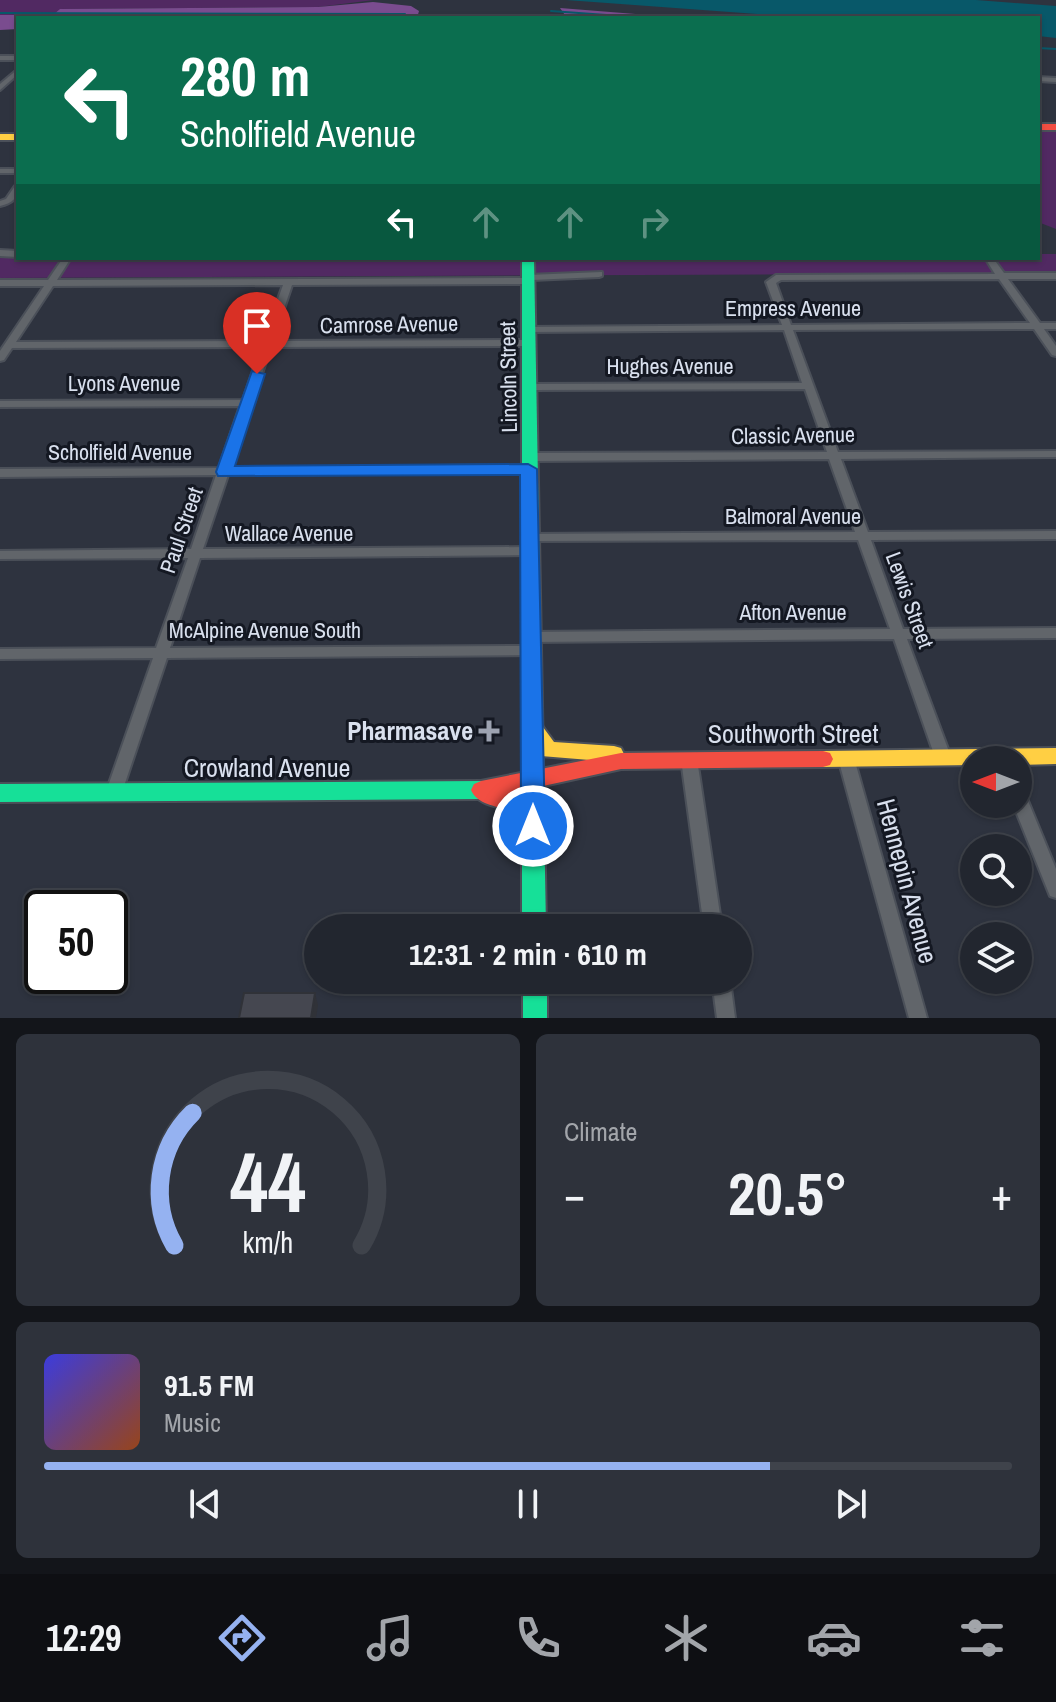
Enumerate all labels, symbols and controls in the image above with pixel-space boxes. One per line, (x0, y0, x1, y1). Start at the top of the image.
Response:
text: 280 m (180, 38, 310, 113)
icon: left (48, 48, 152, 152)
text: Scholfield Avenue (180, 110, 416, 158)
icon: left (380, 200, 424, 244)
icon: ahead (464, 200, 508, 244)
icon: ahead (548, 200, 592, 244)
icon: right (632, 200, 676, 244)
pin (223, 292, 291, 374)
street label: Empress Avenue (725, 293, 861, 323)
icon: arrive (235, 304, 279, 348)
street label: Camrose Avenue (320, 308, 458, 340)
street label: Lincoln Street (492, 321, 524, 433)
street label: Hughes Avenue (606, 351, 734, 381)
street label: Lyons Avenue (68, 368, 180, 398)
street label: Classic Avenue (731, 419, 855, 451)
street label: Scholfield Avenue (48, 437, 192, 467)
street label: Paul Street (152, 483, 210, 577)
street label: Balmoral Avenue (725, 501, 861, 531)
street label: Wallace Avenue (225, 518, 353, 548)
street label: Lewis Street (879, 548, 941, 652)
street label: Afton Avenue (738, 597, 847, 627)
street label: McAlpine Avenue South (169, 615, 361, 645)
place label: Pharmasave (347, 713, 473, 748)
street label: Southworth Street (708, 716, 878, 751)
marker: Pharmasave (480, 722, 498, 740)
north arrow (960, 746, 1032, 818)
map controls (960, 746, 1032, 994)
street label: Crowland Avenue (184, 750, 350, 785)
position arrow (491, 784, 575, 868)
street label: Hennepin Avenue (869, 795, 946, 967)
button: search (960, 834, 1032, 906)
speed limit sign: 50 (24, 890, 128, 994)
button: layers (960, 922, 1032, 994)
text: 12:31 · 2 min · 610 m (409, 934, 647, 974)
text: Climate (564, 1114, 637, 1149)
text: 44 (230, 1126, 306, 1238)
text: 20.5° (728, 1153, 848, 1234)
text: − (564, 1164, 585, 1224)
text: + (991, 1164, 1012, 1224)
text: km/h (243, 1223, 293, 1262)
text: 91.5 FM (164, 1365, 254, 1405)
text: Music (164, 1405, 221, 1440)
icon: previous (183, 1482, 227, 1526)
icon: pause (506, 1482, 550, 1526)
icon: next (829, 1482, 873, 1526)
icon: directions (214, 1610, 270, 1666)
icon: music (362, 1610, 418, 1666)
icon: phone (510, 1610, 566, 1666)
icon: climate (658, 1610, 714, 1666)
icon: car (806, 1610, 862, 1666)
icon: filters (954, 1610, 1010, 1666)
text: 12:29 (46, 1614, 122, 1662)

